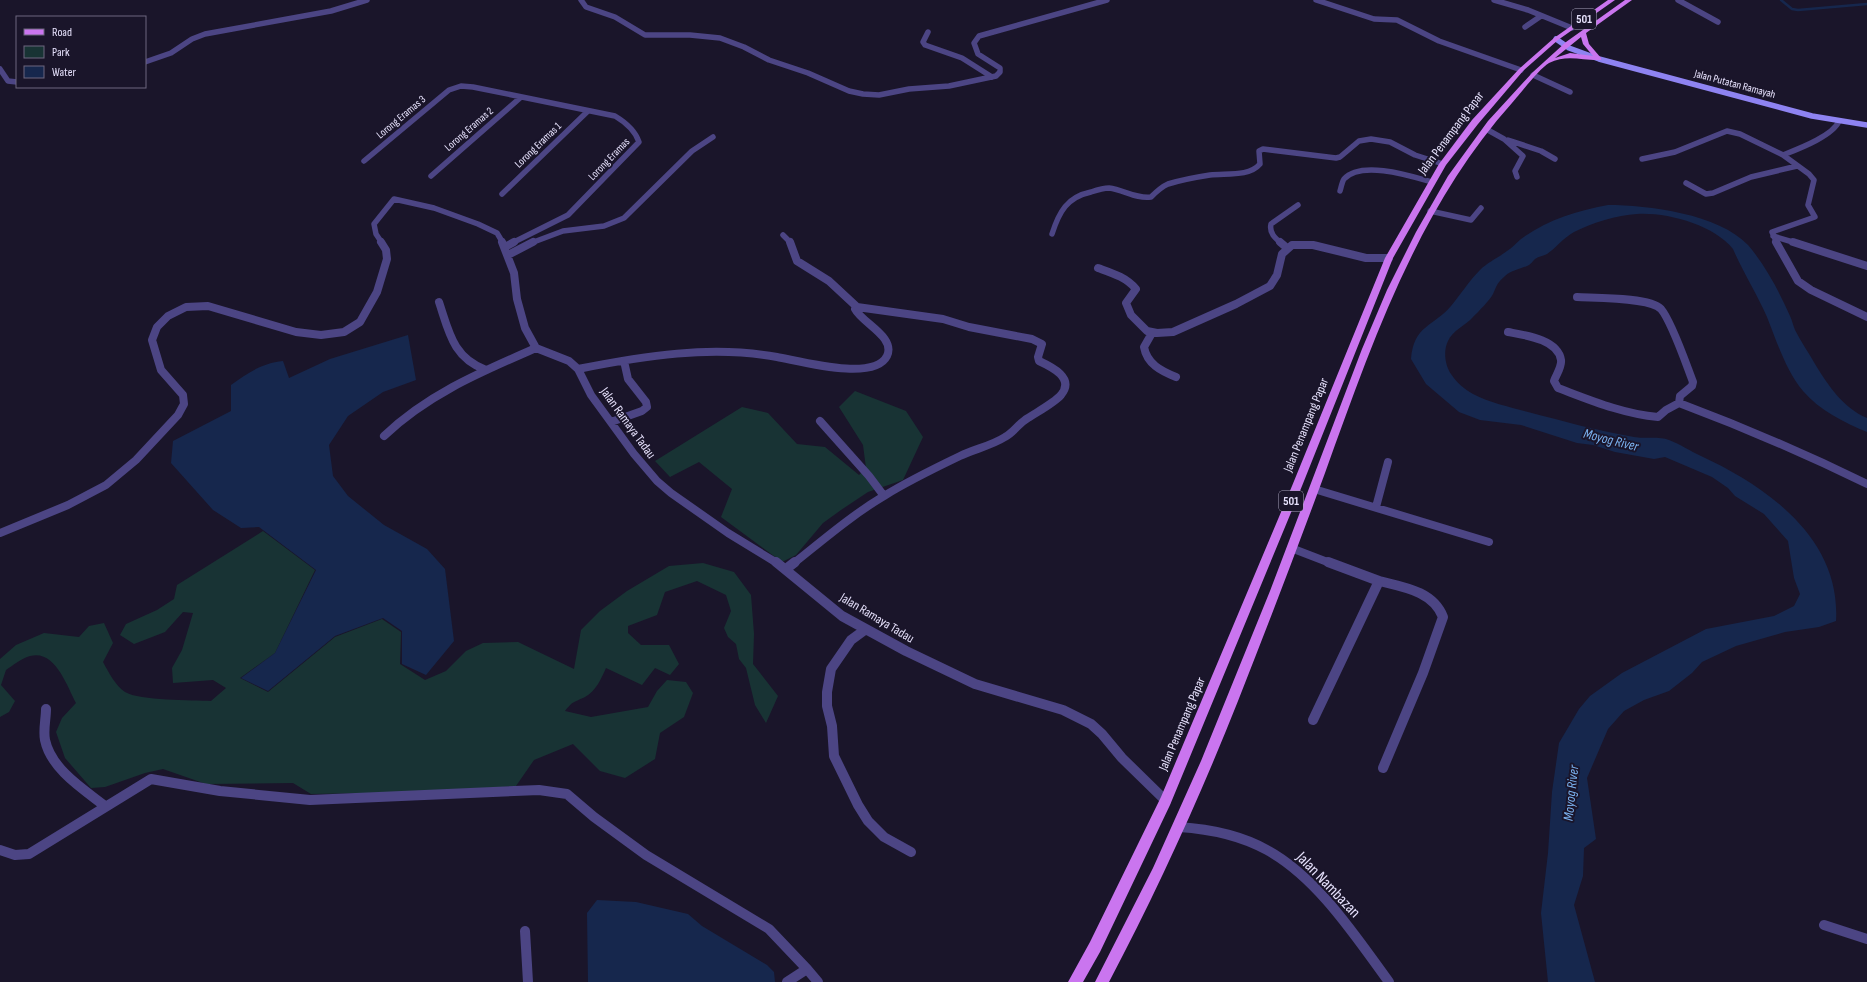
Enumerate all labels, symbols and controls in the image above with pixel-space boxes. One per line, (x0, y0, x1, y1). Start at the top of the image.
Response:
road number: 501 (1572, 9, 1596, 29)
legend (16, 16, 146, 88)
text: Road (52, 25, 72, 40)
text: Park (52, 45, 70, 60)
text: Water (52, 65, 76, 80)
street label: Jalan Putatan Ramayah (1692, 67, 1777, 101)
street label: Jalan Penampang Papar (1414, 88, 1488, 179)
street label: Lorong Eramas 3 (374, 92, 429, 141)
street label: Lorong Eramas 2 (442, 104, 496, 154)
street label: Lorong Eramas 1 (512, 120, 564, 170)
street label: Lorong Eramas (586, 135, 632, 183)
street label: Jalan Penampang Papar (1279, 375, 1332, 475)
street label: Jalan Ramaya Tadau (596, 384, 659, 462)
water label: Moyog River (1582, 425, 1641, 455)
road number: 501 (1279, 491, 1303, 511)
street label: Jalan Ramaya Tadau (836, 589, 917, 646)
street label: Jalan Penampang Papar (1155, 675, 1209, 774)
water label: Moyog River (1560, 763, 1582, 822)
street label: Jalan Nambazan (1291, 847, 1364, 922)

